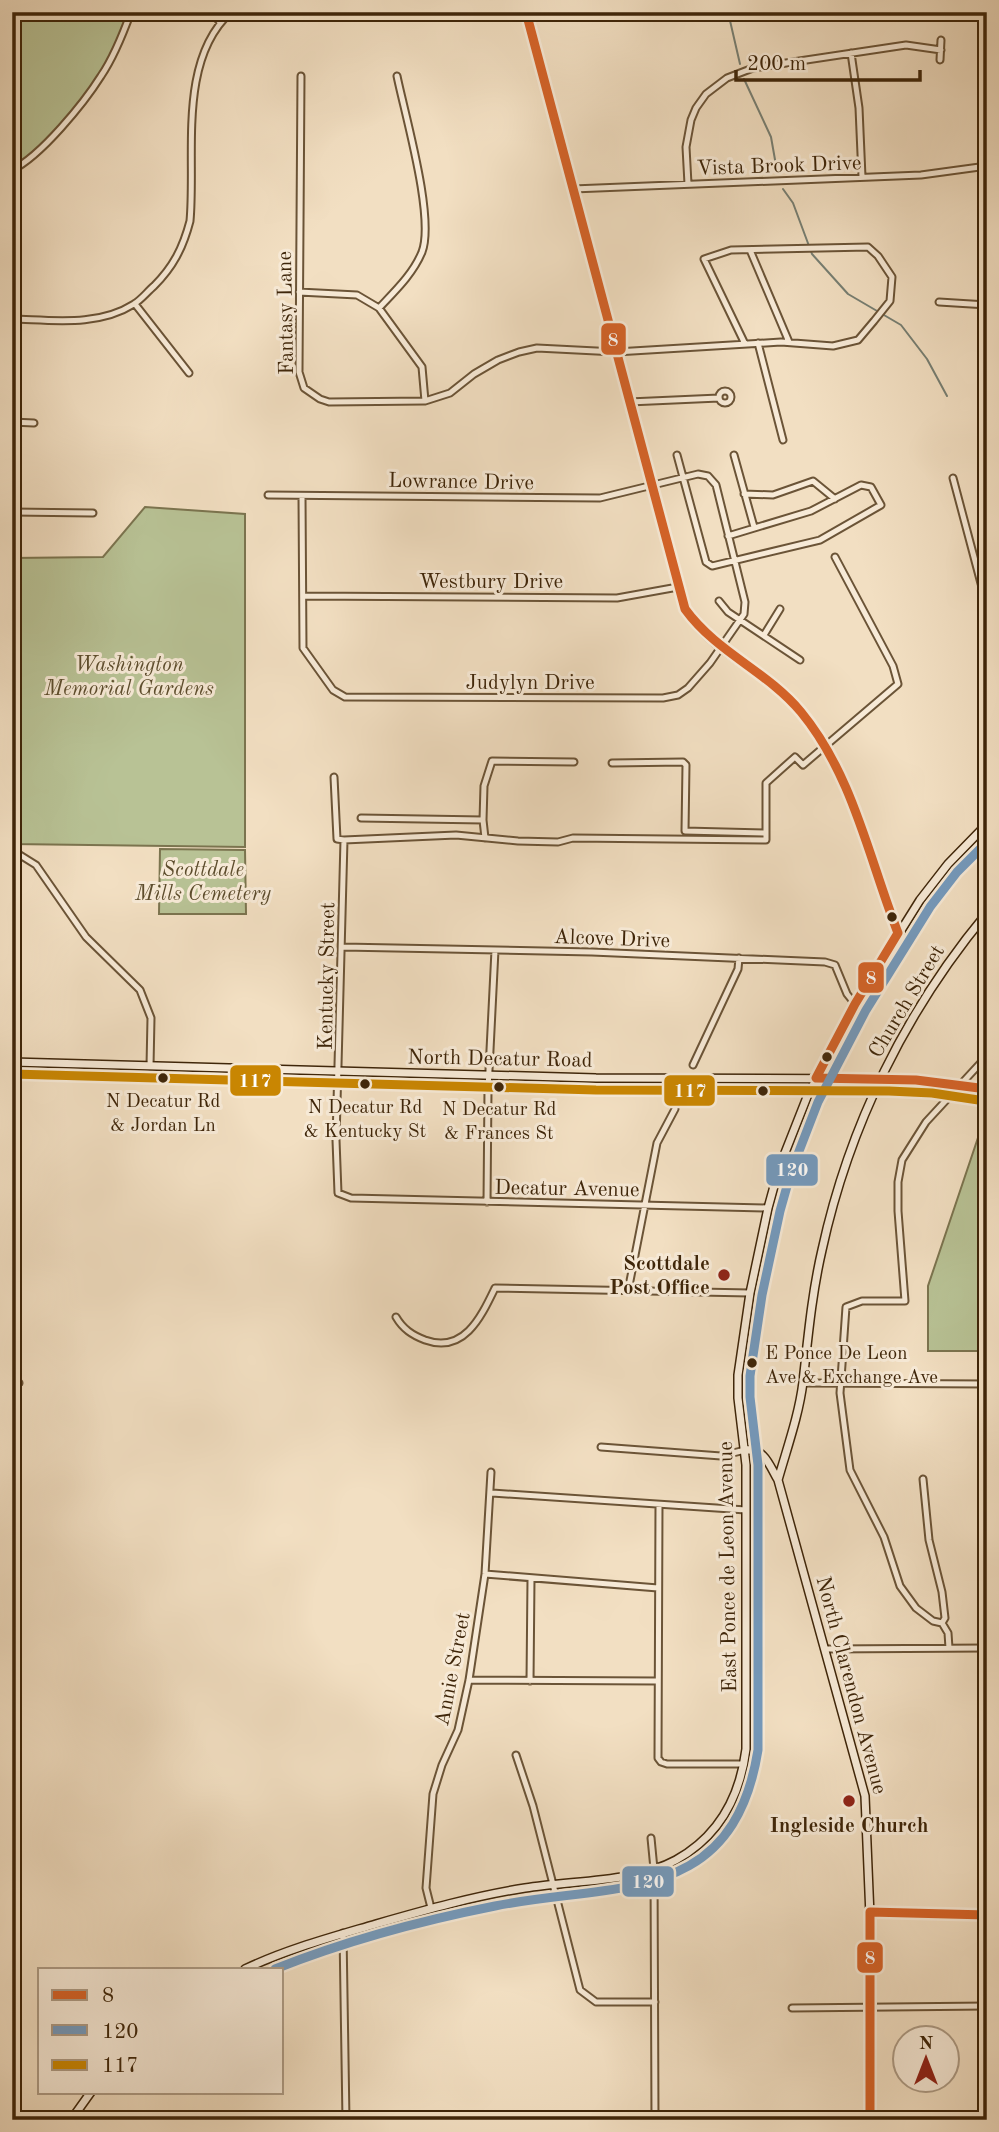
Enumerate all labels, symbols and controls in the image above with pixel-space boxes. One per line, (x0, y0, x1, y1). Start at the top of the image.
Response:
scale bar (736, 38, 920, 82)
text: 200 m (747, 54, 806, 75)
street label: Vista Brook Drive (696, 153, 862, 180)
street label: Fantasy Lane (275, 251, 298, 375)
line badge: 8 (600, 322, 627, 356)
text: 8 (607, 332, 619, 351)
street label: Lowrance Drive (388, 471, 534, 494)
street label: Westbury Drive (419, 572, 563, 593)
park label: Washington Memorial Gardens (43, 655, 214, 700)
street label: Judylyn Drive (465, 673, 595, 694)
park label: Scottdale Mills Cemetery (134, 860, 271, 905)
street label: Kentucky Street (316, 902, 339, 1050)
unlabelled marker (885, 910, 899, 924)
street label: Alcove Drive (553, 927, 671, 952)
street label: Church Street (865, 942, 949, 1062)
line badge: 8 (857, 961, 885, 994)
text: 8 (865, 970, 877, 989)
street label: North Decatur Road (407, 1047, 593, 1072)
unlabelled marker (820, 1050, 834, 1064)
line badge: 117 (229, 1064, 282, 1097)
marker: N Decatur Rd & Jordan Ln (156, 1071, 170, 1085)
text: 117 (238, 1073, 272, 1092)
line badge: 117 (663, 1074, 716, 1107)
marker: N Decatur Rd & Kentucky St (358, 1077, 372, 1091)
marker: N Decatur Rd & Frances St (492, 1080, 506, 1094)
text: 117 (673, 1083, 707, 1102)
unlabelled marker (756, 1084, 770, 1098)
place label: N Decatur Rd & Jordan Ln (106, 1093, 220, 1136)
place label: N Decatur Rd & Kentucky St (304, 1099, 426, 1142)
place label: N Decatur Rd & Frances St (442, 1101, 556, 1144)
line badge: 120 (765, 1153, 819, 1187)
text: 120 (775, 1162, 809, 1181)
street label: Decatur Avenue (494, 1178, 640, 1201)
place label: Scottdale Post Office (609, 1254, 710, 1299)
marker: Scottdale Post Office (716, 1267, 732, 1283)
place label: E Ponce De Leon Ave & Exchange Ave (765, 1345, 938, 1388)
marker: E Ponce De Leon Ave & Exchange Ave (745, 1356, 759, 1370)
street label: East Ponce de Leon Avenue (716, 1441, 741, 1693)
street label: North Clarendon Avenue (811, 1574, 890, 1797)
street label: Annie Street (432, 1611, 475, 1728)
marker: Ingleside Church (841, 1793, 857, 1809)
place label: Ingleside Church (769, 1816, 929, 1837)
line badge: 120 (621, 1865, 675, 1898)
text: 120 (631, 1874, 665, 1893)
line badge: 8 (856, 1941, 884, 1974)
text: 8 (864, 1950, 876, 1969)
legend (38, 1968, 284, 2094)
text: 8 (102, 1986, 114, 2007)
text: 120 (102, 2022, 139, 2043)
north arrow (890, 2024, 960, 2094)
text: N (919, 2035, 934, 2054)
text: 117 (102, 2056, 139, 2077)

